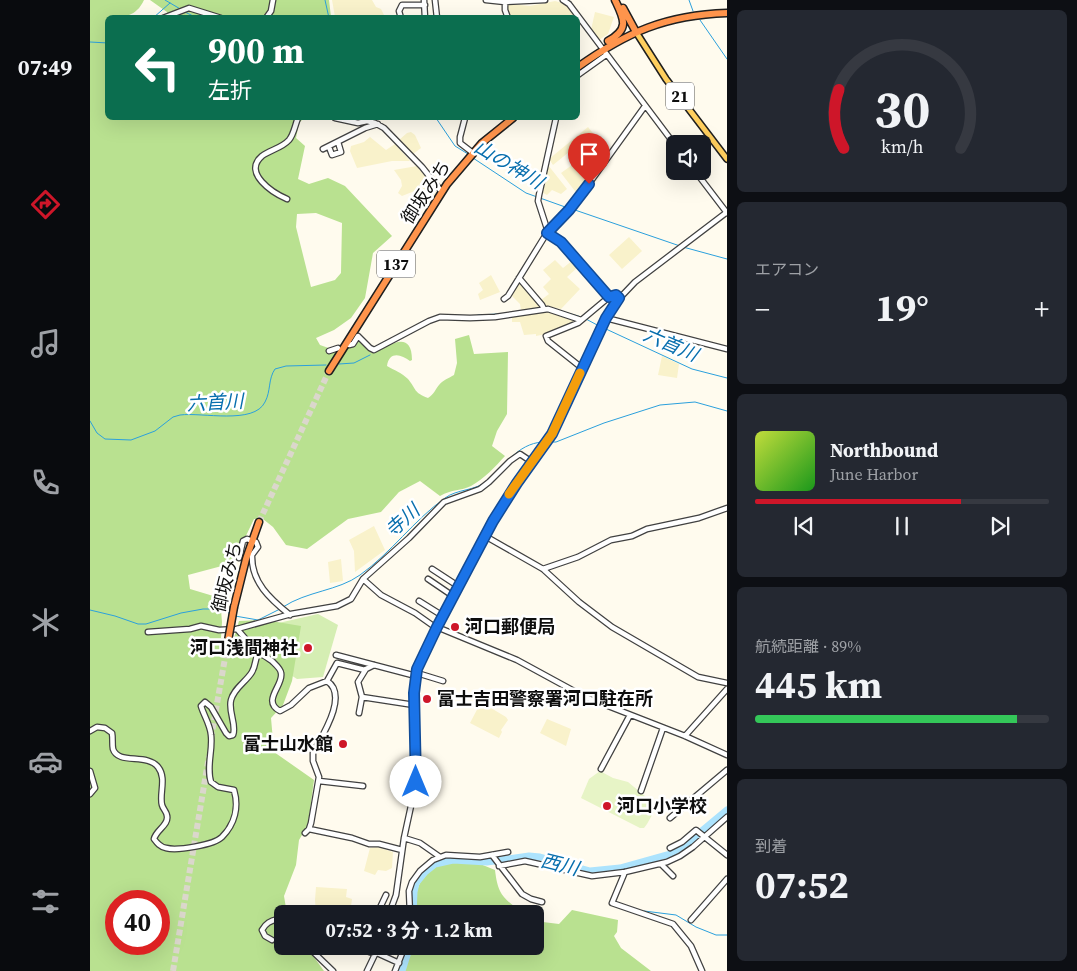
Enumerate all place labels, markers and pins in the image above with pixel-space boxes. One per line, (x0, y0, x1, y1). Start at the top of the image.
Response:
pin (568, 133, 610, 184)
place label: 河口郵便局 (465, 614, 555, 639)
marker: 河口郵便局 (449, 621, 461, 633)
place label: 河口浅間神社 (190, 635, 298, 660)
marker: 河口浅間神社 (302, 642, 314, 654)
place label: 富士吉田警察署河口駐在所 (437, 686, 653, 711)
marker: 富士吉田警察署河口駐在所 (421, 693, 433, 705)
place label: 富士山水館 (243, 731, 333, 756)
marker: 富士山水館 (337, 738, 349, 750)
place label: 河口小学校 (617, 793, 707, 818)
marker: 河口小学校 (601, 800, 613, 812)

